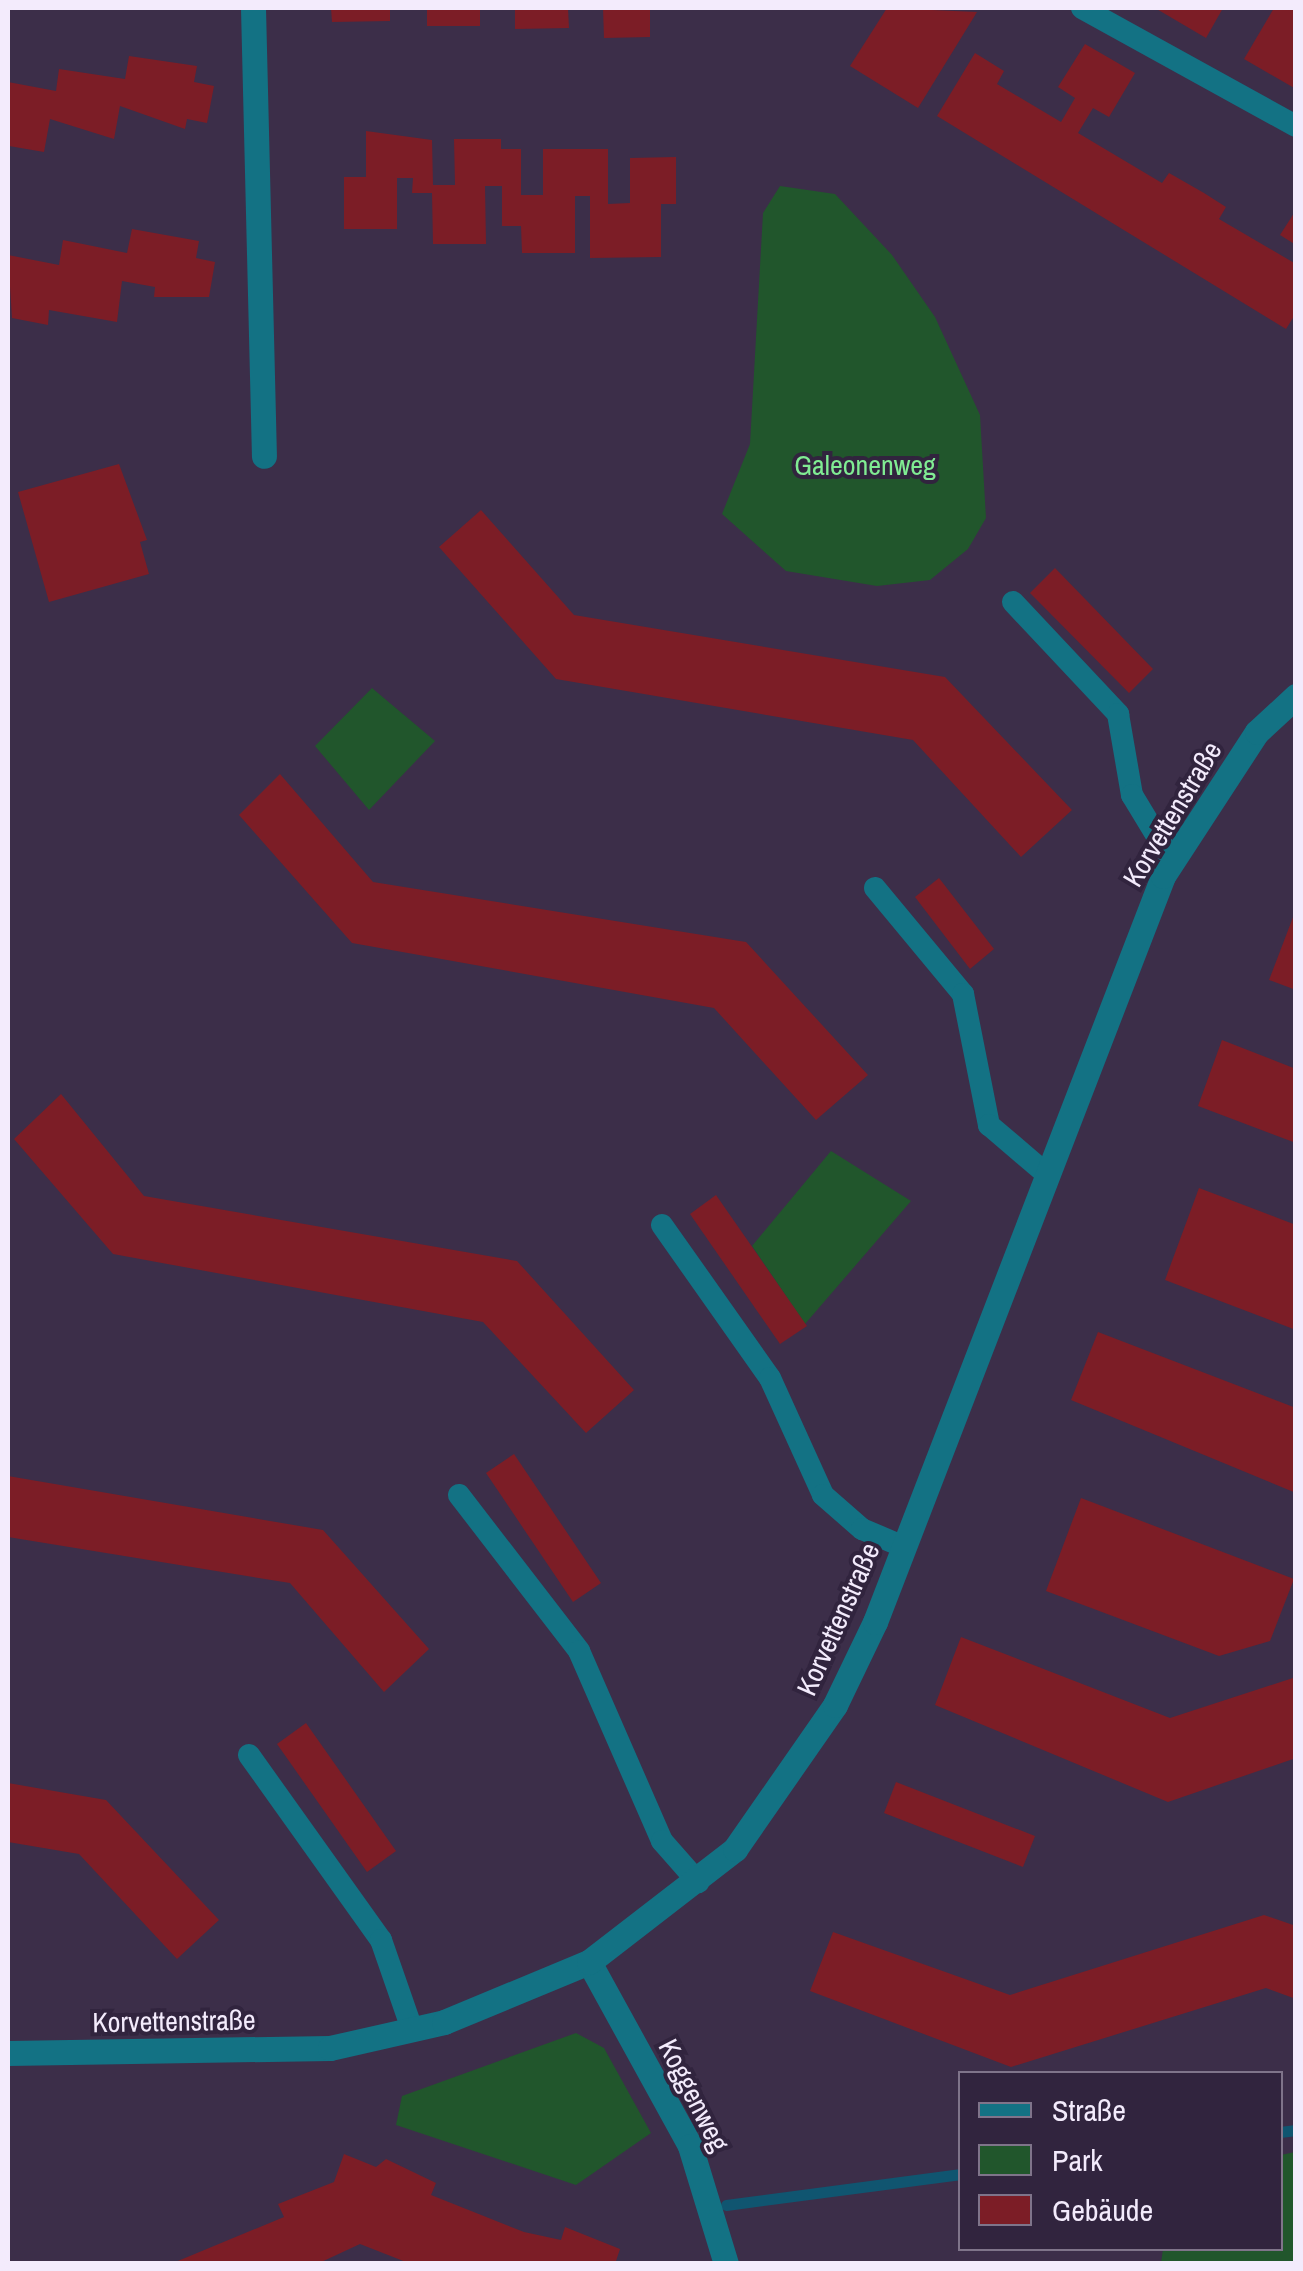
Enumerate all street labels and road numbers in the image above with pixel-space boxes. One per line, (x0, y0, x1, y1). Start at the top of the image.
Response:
street label: Korvettenstraße (1116, 735, 1228, 893)
street label: Korvettenstraße (789, 1538, 887, 1700)
street label: Korvettenstraße (92, 2003, 256, 2039)
street label: Koggenweg (652, 2033, 736, 2157)

